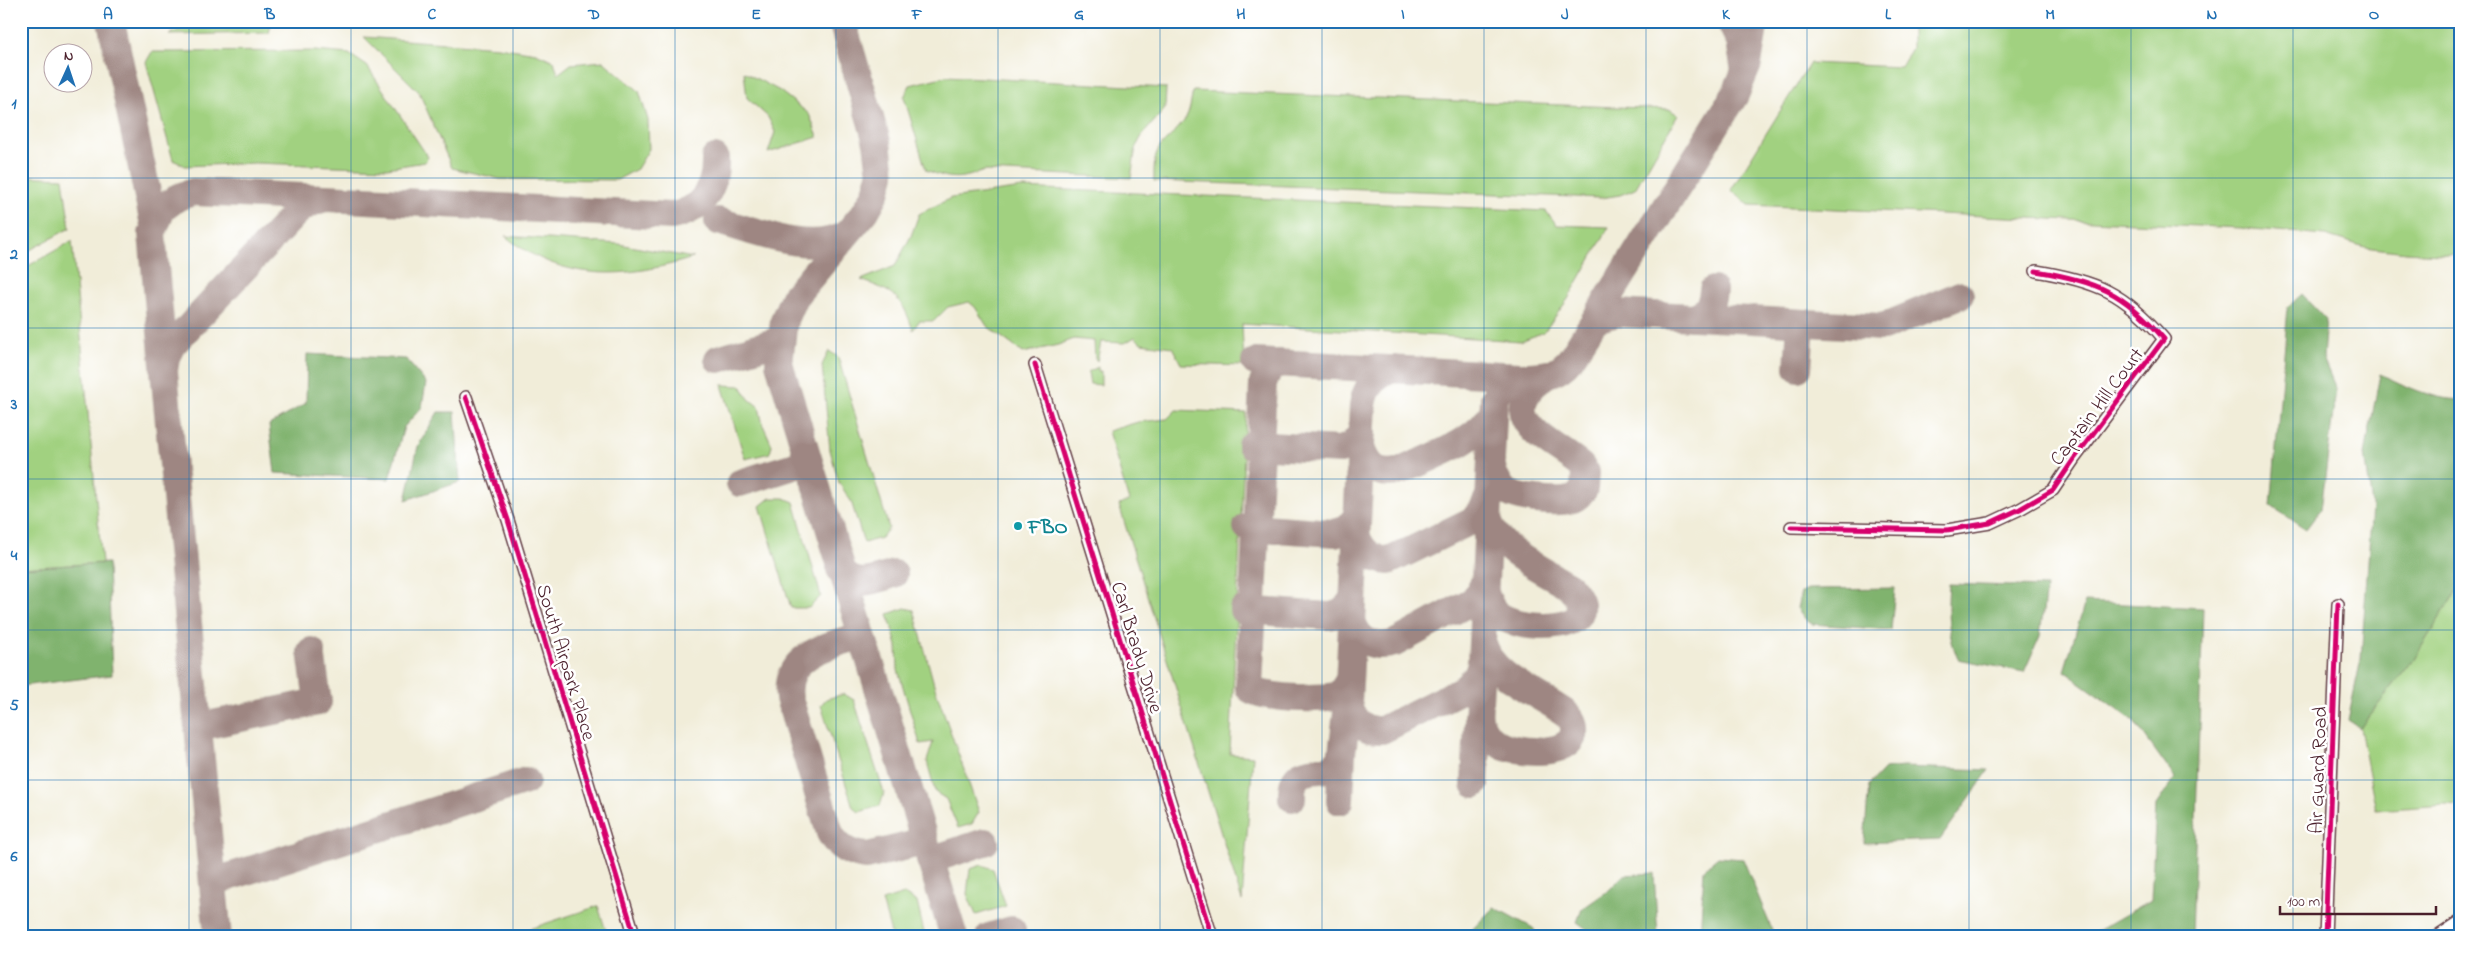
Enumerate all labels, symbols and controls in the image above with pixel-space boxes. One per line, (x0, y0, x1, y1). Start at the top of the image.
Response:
text: A (103, 3, 113, 27)
text: B (264, 3, 276, 27)
text: C (428, 3, 437, 27)
text: D (587, 3, 600, 27)
text: E (751, 3, 761, 27)
text: F (911, 3, 923, 27)
text: G (1074, 3, 1084, 27)
text: H (1236, 3, 1246, 27)
text: I (1401, 3, 1405, 27)
text: J (1561, 3, 1569, 27)
text: K (1722, 3, 1731, 27)
text: L (1885, 3, 1892, 27)
text: M (2045, 3, 2055, 27)
text: N (2207, 3, 2218, 27)
text: O (2369, 3, 2380, 27)
north arrow (42, 42, 92, 92)
text: N (63, 46, 74, 67)
text: 1 (11, 92, 17, 116)
text: 2 (9, 243, 18, 267)
street label: Captain Hill Court (2044, 342, 2152, 473)
text: 3 (10, 393, 18, 417)
place label: FBO (1027, 514, 1068, 543)
marker: FBO (1012, 520, 1024, 532)
text: 4 (10, 544, 18, 568)
street label: Carl Brady Drive (1102, 579, 1169, 717)
street label: South Airpark Place (527, 581, 602, 744)
text: 5 (9, 694, 19, 718)
street label: Air Guard Road (2303, 706, 2336, 834)
text: 6 (9, 845, 18, 869)
scale bar (2280, 883, 2436, 915)
text: 100 m (2287, 891, 2320, 913)

